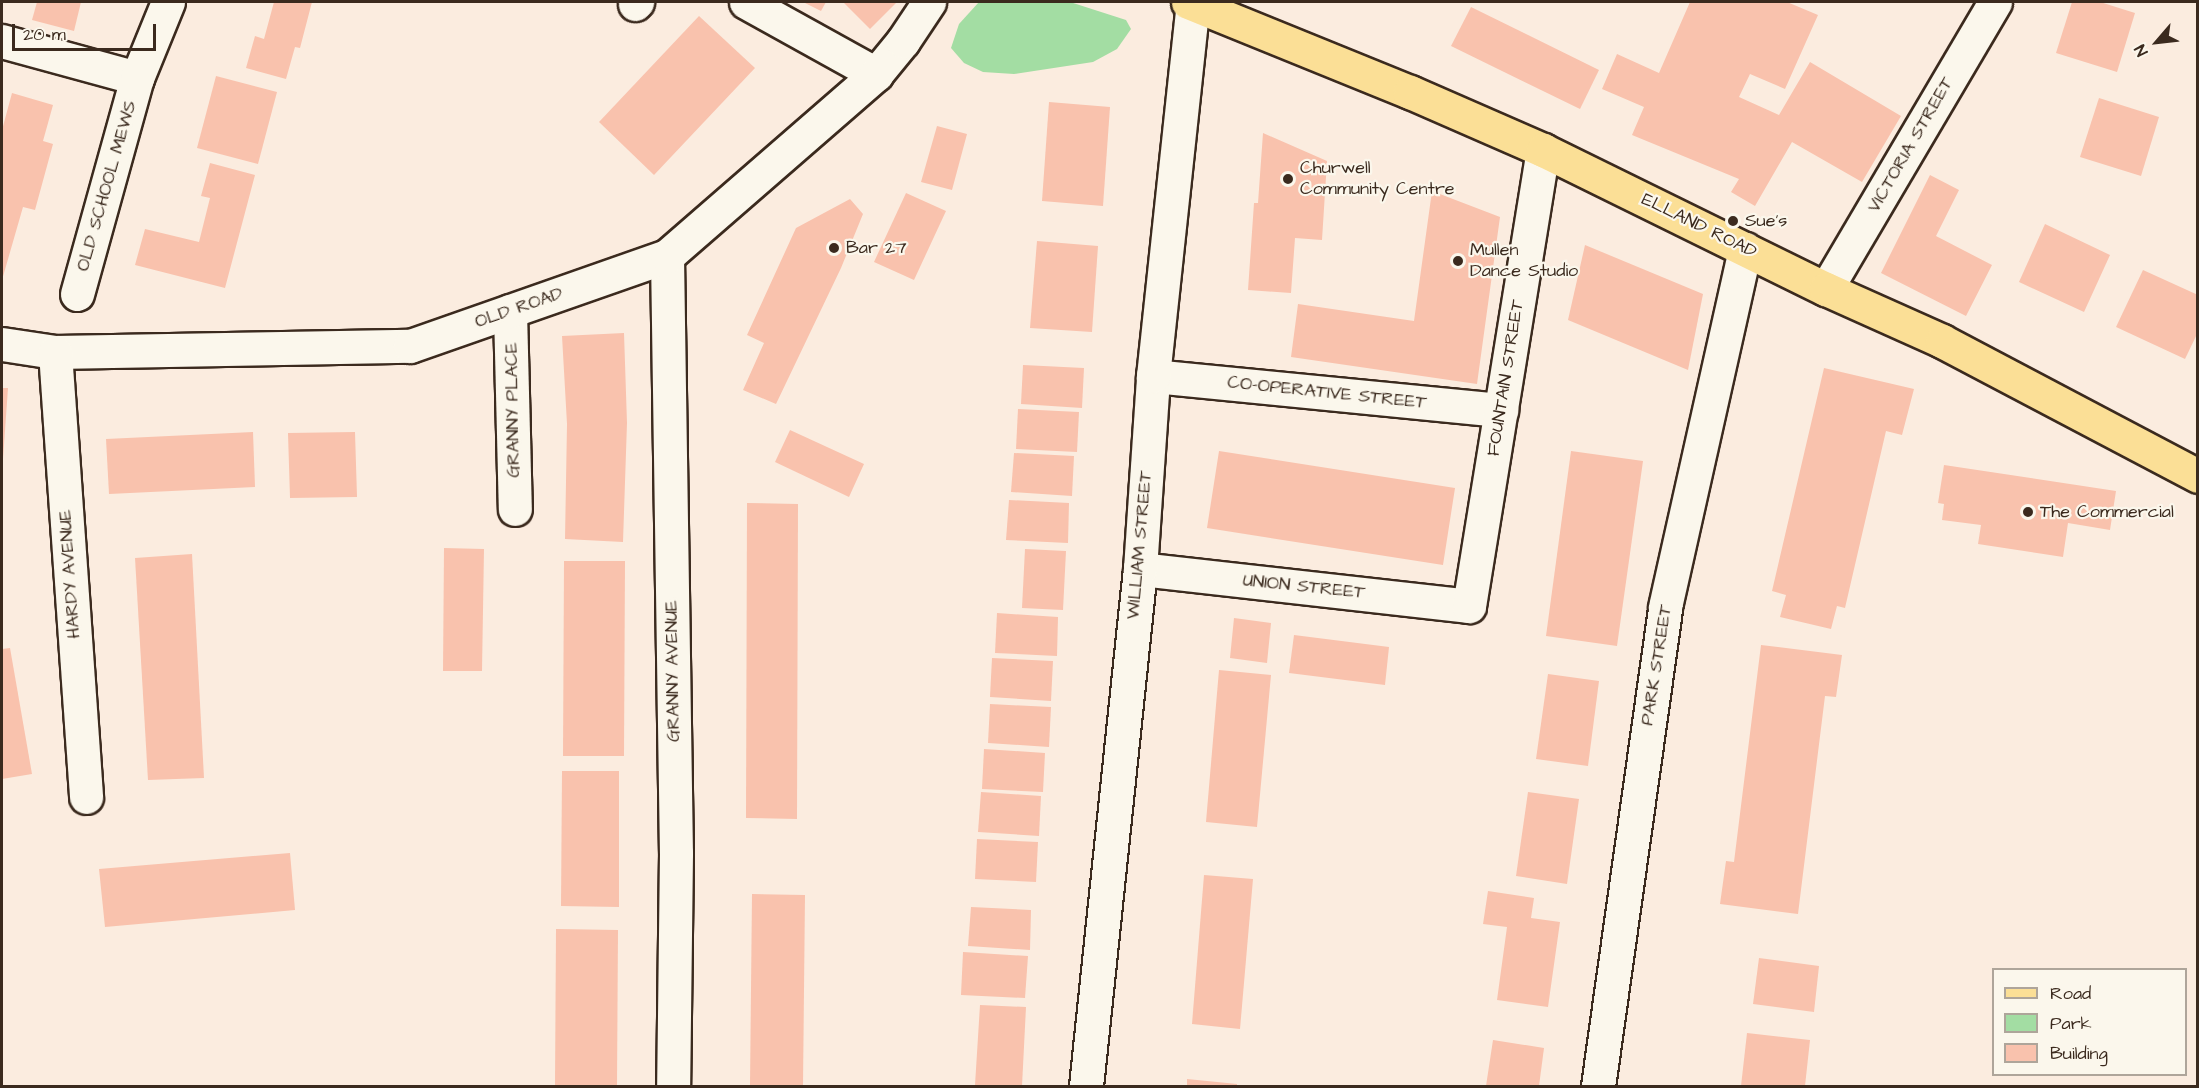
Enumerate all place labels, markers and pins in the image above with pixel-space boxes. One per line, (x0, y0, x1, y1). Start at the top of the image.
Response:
place label: Churwell Community Centre (1300, 158, 1455, 201)
marker: Churwell Community Centre (1281, 172, 1295, 186)
place label: Sue's (1745, 210, 1787, 232)
marker: Sue's (1726, 214, 1740, 228)
place label: Bar 27 (846, 237, 906, 259)
place label: Mullen Dance Studio (1470, 240, 1578, 282)
marker: Bar 27 (827, 241, 841, 255)
marker: Mullen Dance Studio (1451, 254, 1465, 268)
place label: The Commercial (2040, 501, 2174, 523)
marker: The Commercial (2021, 505, 2035, 519)

